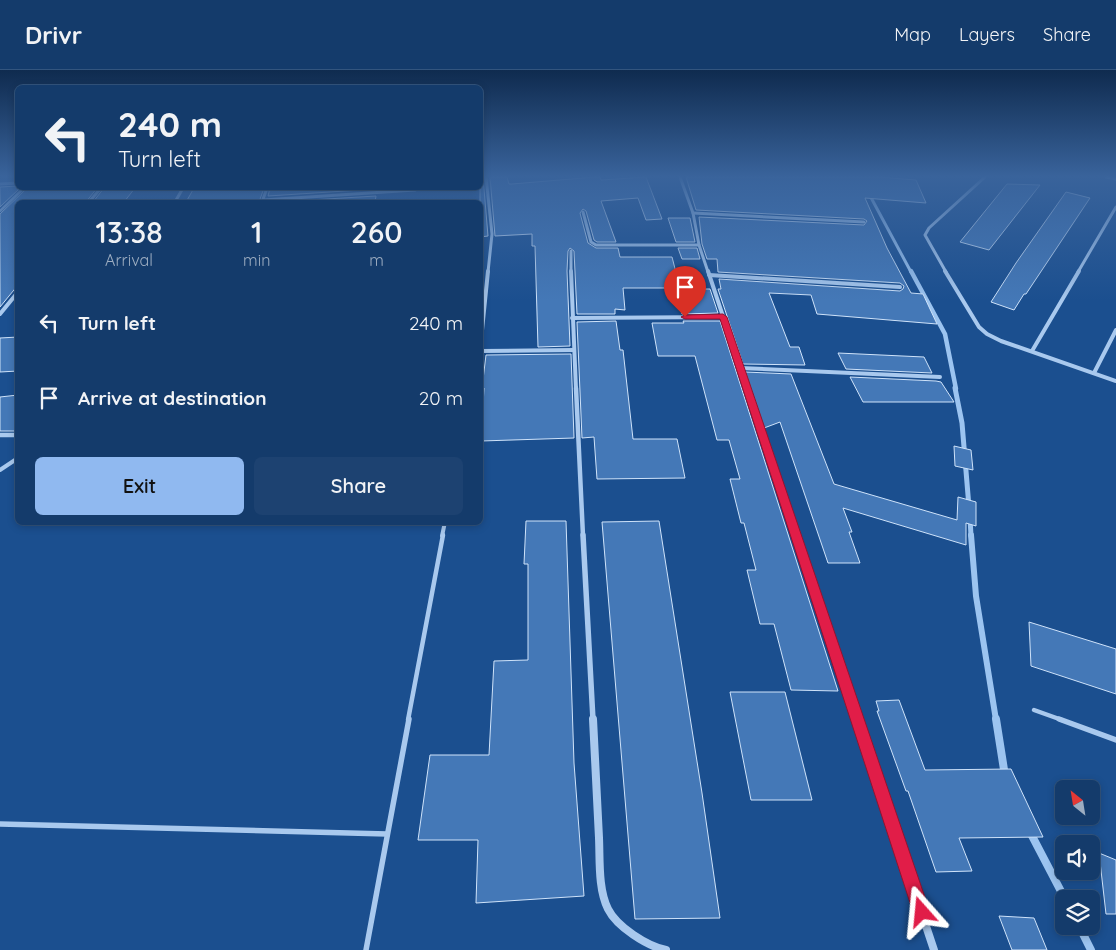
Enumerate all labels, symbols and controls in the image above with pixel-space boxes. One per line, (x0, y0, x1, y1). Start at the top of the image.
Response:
text: Drivr (25, 20, 82, 50)
text: Map (894, 23, 931, 46)
text: Layers (959, 23, 1015, 46)
text: Share (1043, 23, 1091, 46)
text: 240 m (118, 102, 222, 146)
icon: left (35, 105, 100, 170)
text: Turn left (118, 145, 201, 173)
text: 13:38 (95, 213, 163, 251)
text: 1 (251, 213, 262, 251)
text: 260 (351, 213, 402, 251)
text: Arrival (105, 250, 153, 270)
text: min (243, 250, 270, 270)
text: m (369, 250, 384, 270)
pin (664, 266, 706, 317)
icon: arrive (671, 273, 699, 301)
icon: left (35, 309, 63, 337)
text: Turn left (78, 311, 156, 335)
text: 240 m (409, 311, 463, 335)
icon: arrive (35, 384, 63, 412)
text: Arrive at destination (78, 386, 267, 410)
text: 20 m (419, 386, 463, 410)
button: Exit (35, 457, 244, 515)
button: Share (254, 457, 463, 515)
north arrow (1055, 780, 1100, 825)
map controls (1055, 780, 1100, 935)
button: sound (1055, 835, 1100, 880)
position arrow (895, 885, 947, 937)
button: layers (1055, 890, 1100, 935)

